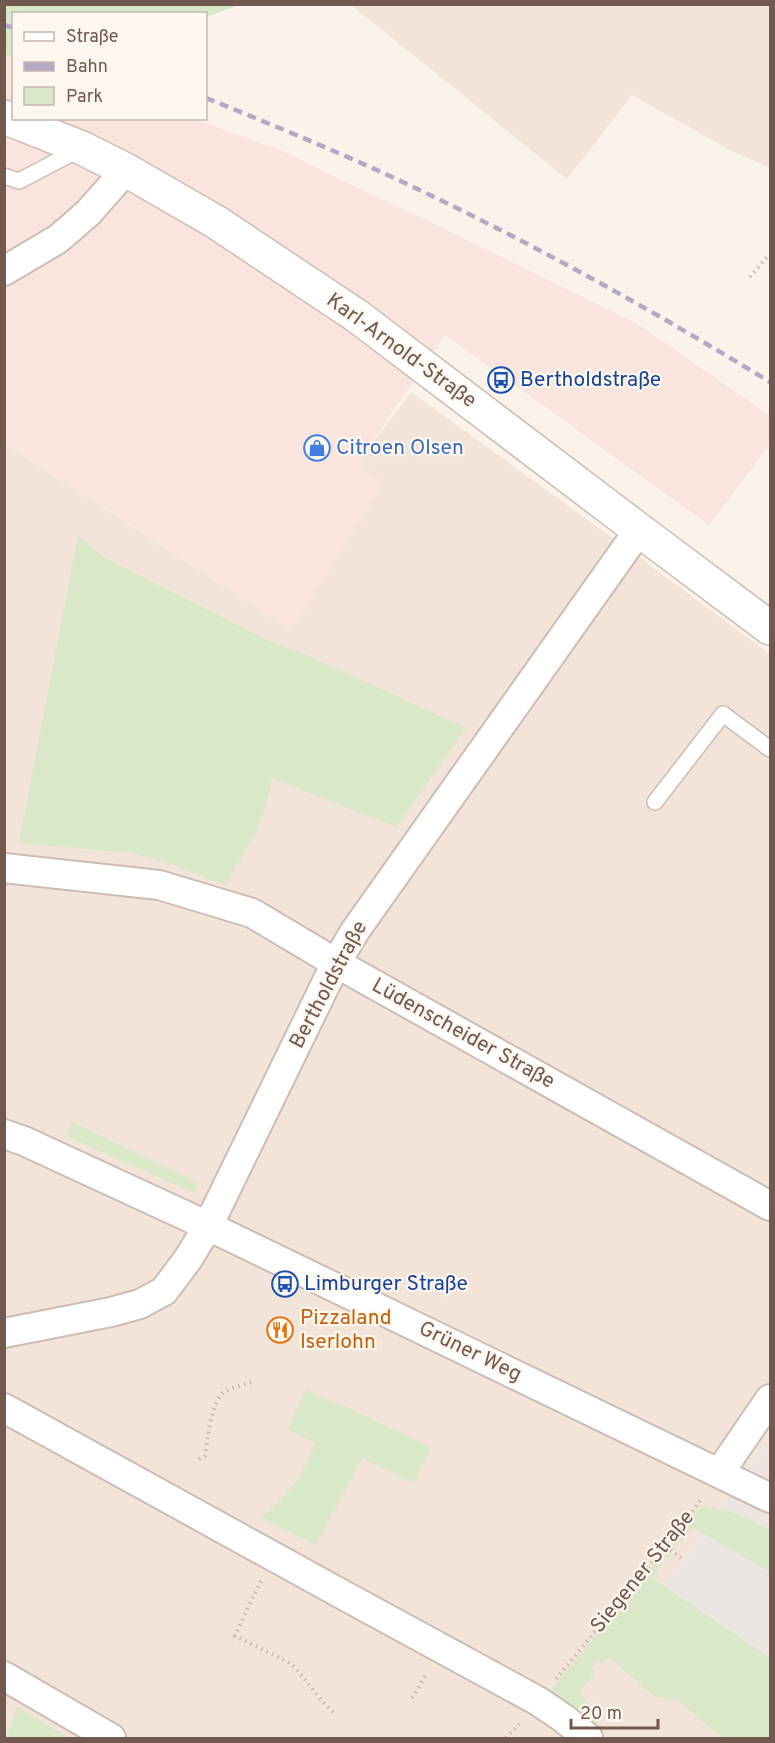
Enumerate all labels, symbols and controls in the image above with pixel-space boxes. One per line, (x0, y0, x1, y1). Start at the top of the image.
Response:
legend (12, 12, 207, 120)
text: Straße (66, 26, 118, 49)
text: Bahn (66, 56, 108, 79)
text: Park (66, 86, 103, 109)
street label: Karl-Arnold-Straße (321, 287, 481, 415)
bus stop icon: Bertholdstraße (486, 365, 516, 395)
place label: Bertholdstraße (520, 367, 661, 394)
shop icon: Citroen Olsen (302, 433, 332, 463)
place label: Citroen Olsen (336, 435, 464, 462)
street label: Bertholdstraße (284, 916, 374, 1054)
street label: Lüdenscheider Straße (367, 972, 559, 1096)
bus stop icon: Limburger Straße (270, 1269, 300, 1299)
place label: Limburger Straße (304, 1271, 468, 1298)
place label: Pizzaland Iserlohn (300, 1305, 392, 1356)
restaurant icon: Pizzaland Iserlohn (265, 1315, 295, 1345)
street label: Grüner Weg (414, 1315, 526, 1389)
street label: Siegener Straße (585, 1505, 701, 1639)
scale bar (571, 1692, 658, 1730)
text: 20 m (580, 1703, 622, 1726)

